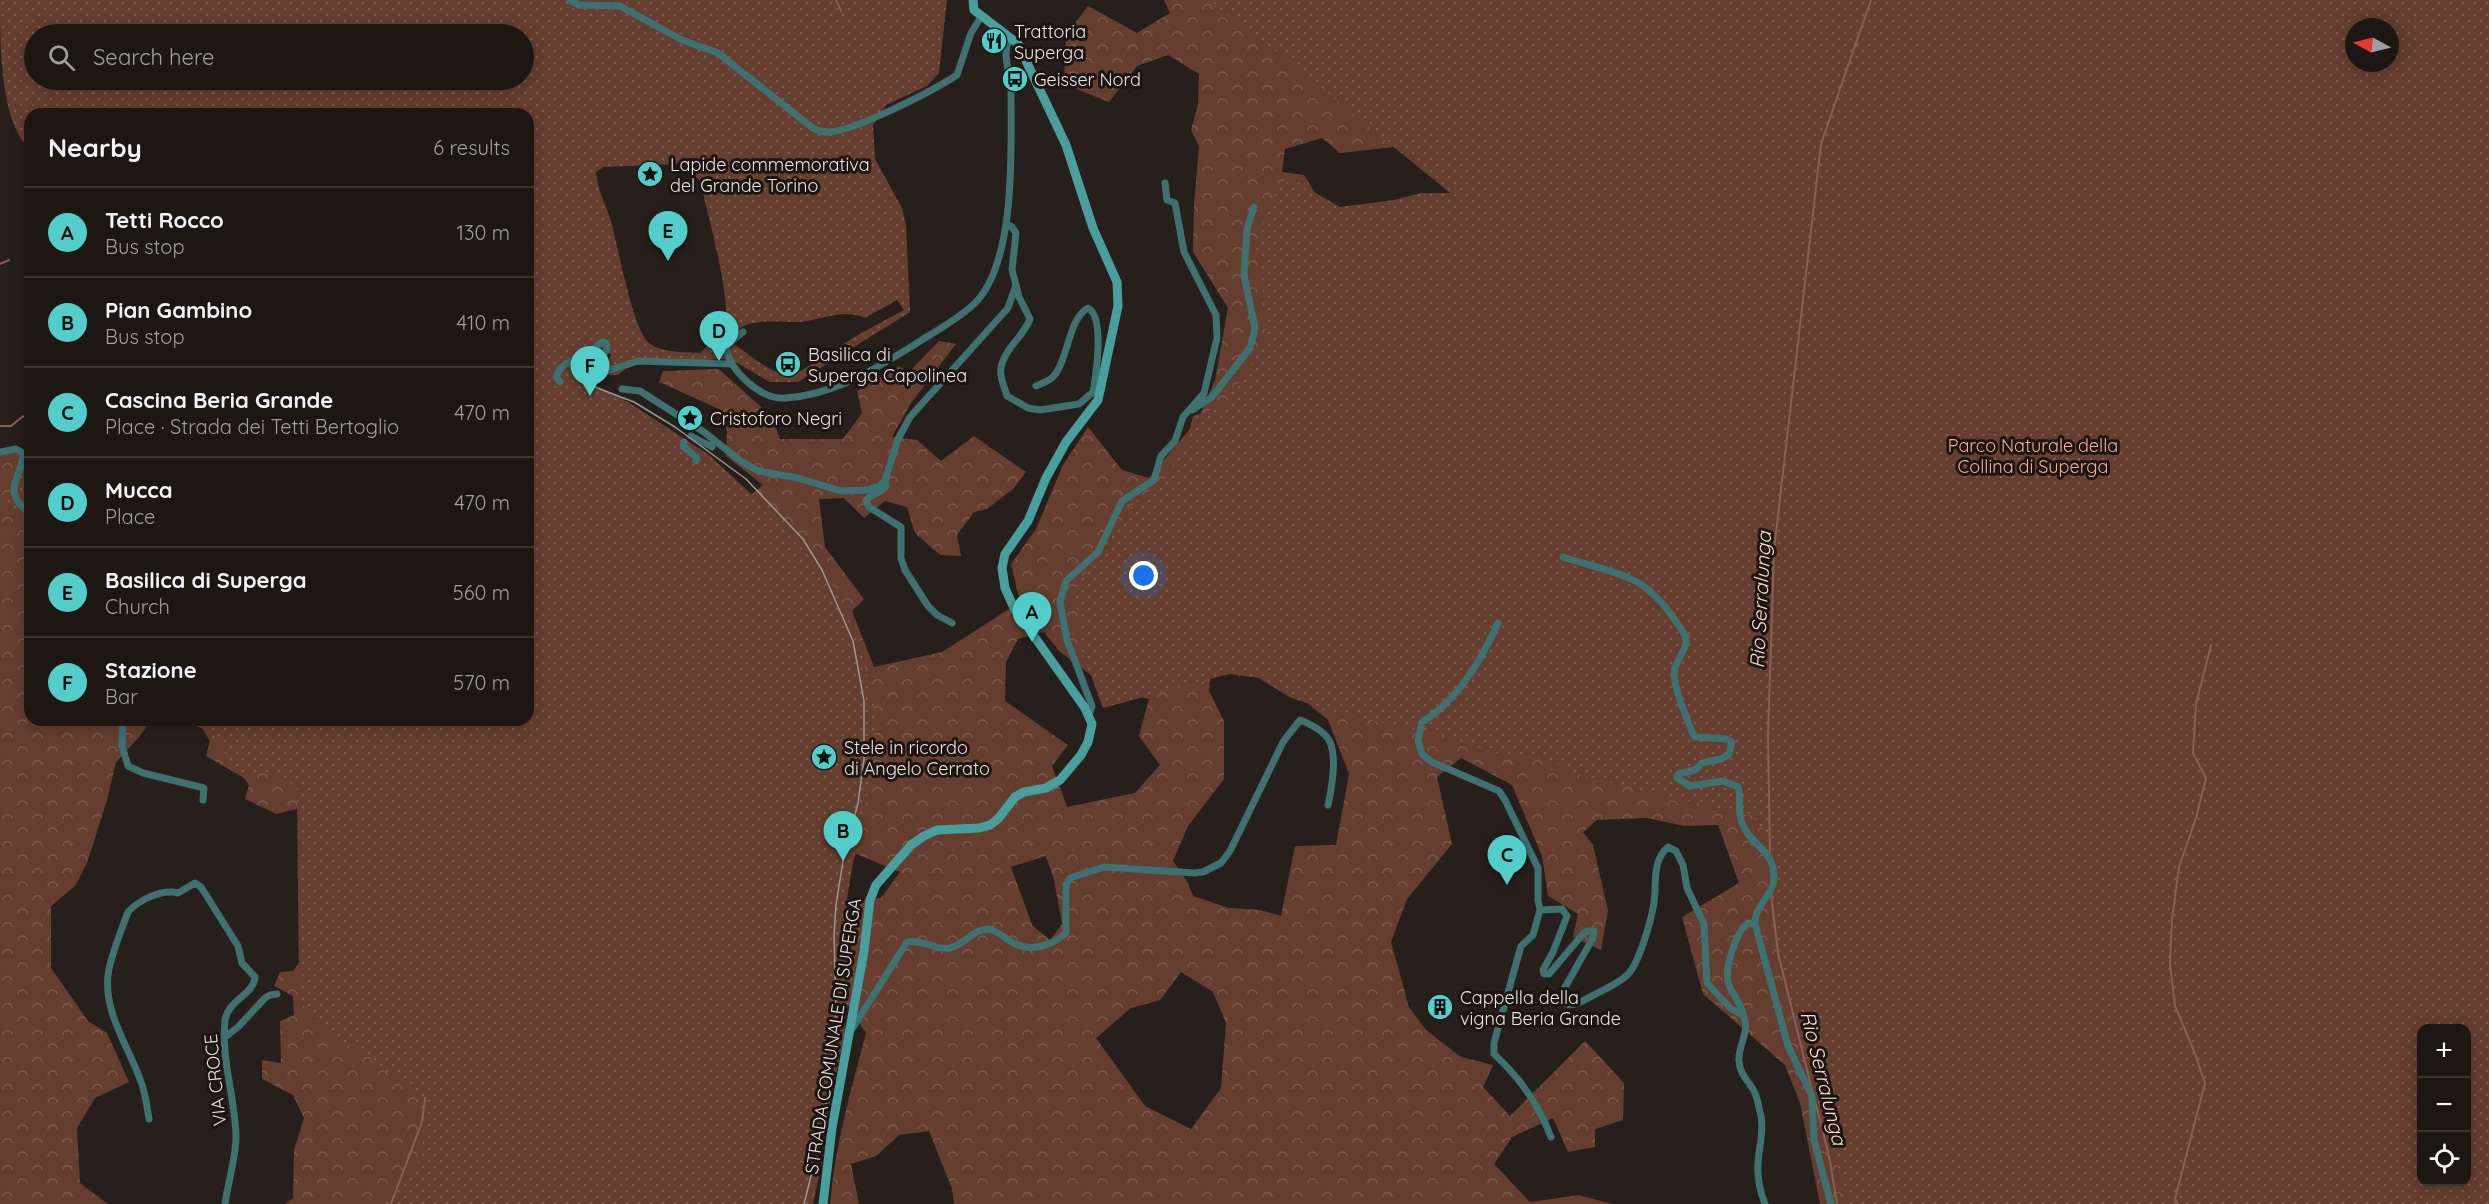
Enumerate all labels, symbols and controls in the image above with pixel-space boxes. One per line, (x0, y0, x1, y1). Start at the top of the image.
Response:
north arrow (2345, 18, 2399, 72)
place label: Trattoria Superga (1014, 20, 1086, 64)
search box (24, 24, 534, 90)
restaurant icon: Trattoria Superga (979, 26, 1009, 56)
icon: search (45, 41, 78, 74)
text: Search here (93, 43, 214, 71)
bus stop icon: Geisser Nord (1000, 64, 1030, 94)
place label: Geisser Nord (1034, 68, 1141, 91)
text: Nearby (48, 131, 142, 164)
text: 6 results (433, 135, 510, 160)
place label: Lapide commemorativa del Grande Torino (670, 153, 870, 197)
place icon: Lapide commemorativa del Grande Torino (635, 159, 665, 189)
text: Tetti Rocco (105, 206, 224, 234)
pin: E (648, 212, 688, 261)
text: A (61, 220, 74, 245)
text: 130 m (457, 220, 510, 245)
text: Bus stop (105, 234, 185, 259)
text: Pian Gambino (105, 296, 252, 324)
text: B (61, 310, 74, 335)
text: 410 m (457, 310, 510, 335)
pin: D (700, 312, 738, 361)
text: Bus stop (105, 324, 185, 349)
place label: Basilica di Superga Capolinea (808, 343, 967, 387)
pin: F (570, 346, 610, 396)
bus stop icon: Basilica di Superga Capolinea (773, 349, 803, 379)
text: Cascina Beria Grande (105, 386, 333, 414)
text: C (61, 400, 74, 425)
text: 470 m (454, 400, 510, 425)
place icon: Cristoforo Negri (675, 403, 705, 433)
place label: Cristoforo Negri (710, 407, 842, 430)
text: Place · Strada dei Tetti Bertoglio (105, 414, 399, 439)
park label: Parco Naturale della Collina di Superga (1948, 434, 2118, 478)
text: Mucca (105, 476, 173, 504)
text: D (60, 490, 75, 515)
text: 470 m (454, 490, 510, 515)
text: Place (105, 504, 155, 529)
water label: Rio Serralunga (1744, 529, 1776, 669)
your location (1129, 561, 1158, 590)
text: Basilica di Superga (105, 566, 307, 594)
text: E (62, 580, 73, 605)
text: 560 m (453, 580, 510, 605)
pin: A (1012, 592, 1052, 642)
text: Church (105, 594, 170, 619)
text: Stazione (105, 656, 197, 684)
text: F (62, 670, 73, 695)
text: 570 m (453, 670, 510, 695)
text: Bar (105, 684, 138, 709)
place label: Stele in ricordo di Angelo Cerrato (844, 736, 990, 780)
place icon: Stele in ricordo di Angelo Cerrato (809, 742, 839, 772)
pin: B (824, 812, 862, 861)
pin: C (1488, 836, 1526, 885)
street label: STRADA COMUNALE DI SUPERGA (800, 896, 866, 1176)
place label: Cappella della vigna Beria Grande (1460, 986, 1621, 1030)
building icon: Cappella della vigna Beria Grande (1425, 992, 1455, 1022)
water label: Rio Serralunga (1795, 1009, 1853, 1149)
map controls (2417, 1024, 2471, 1186)
button: + (2417, 1024, 2471, 1078)
street label: VIA CROCE (199, 1033, 231, 1127)
button: − (2417, 1078, 2471, 1132)
button: locate (2417, 1132, 2471, 1186)

